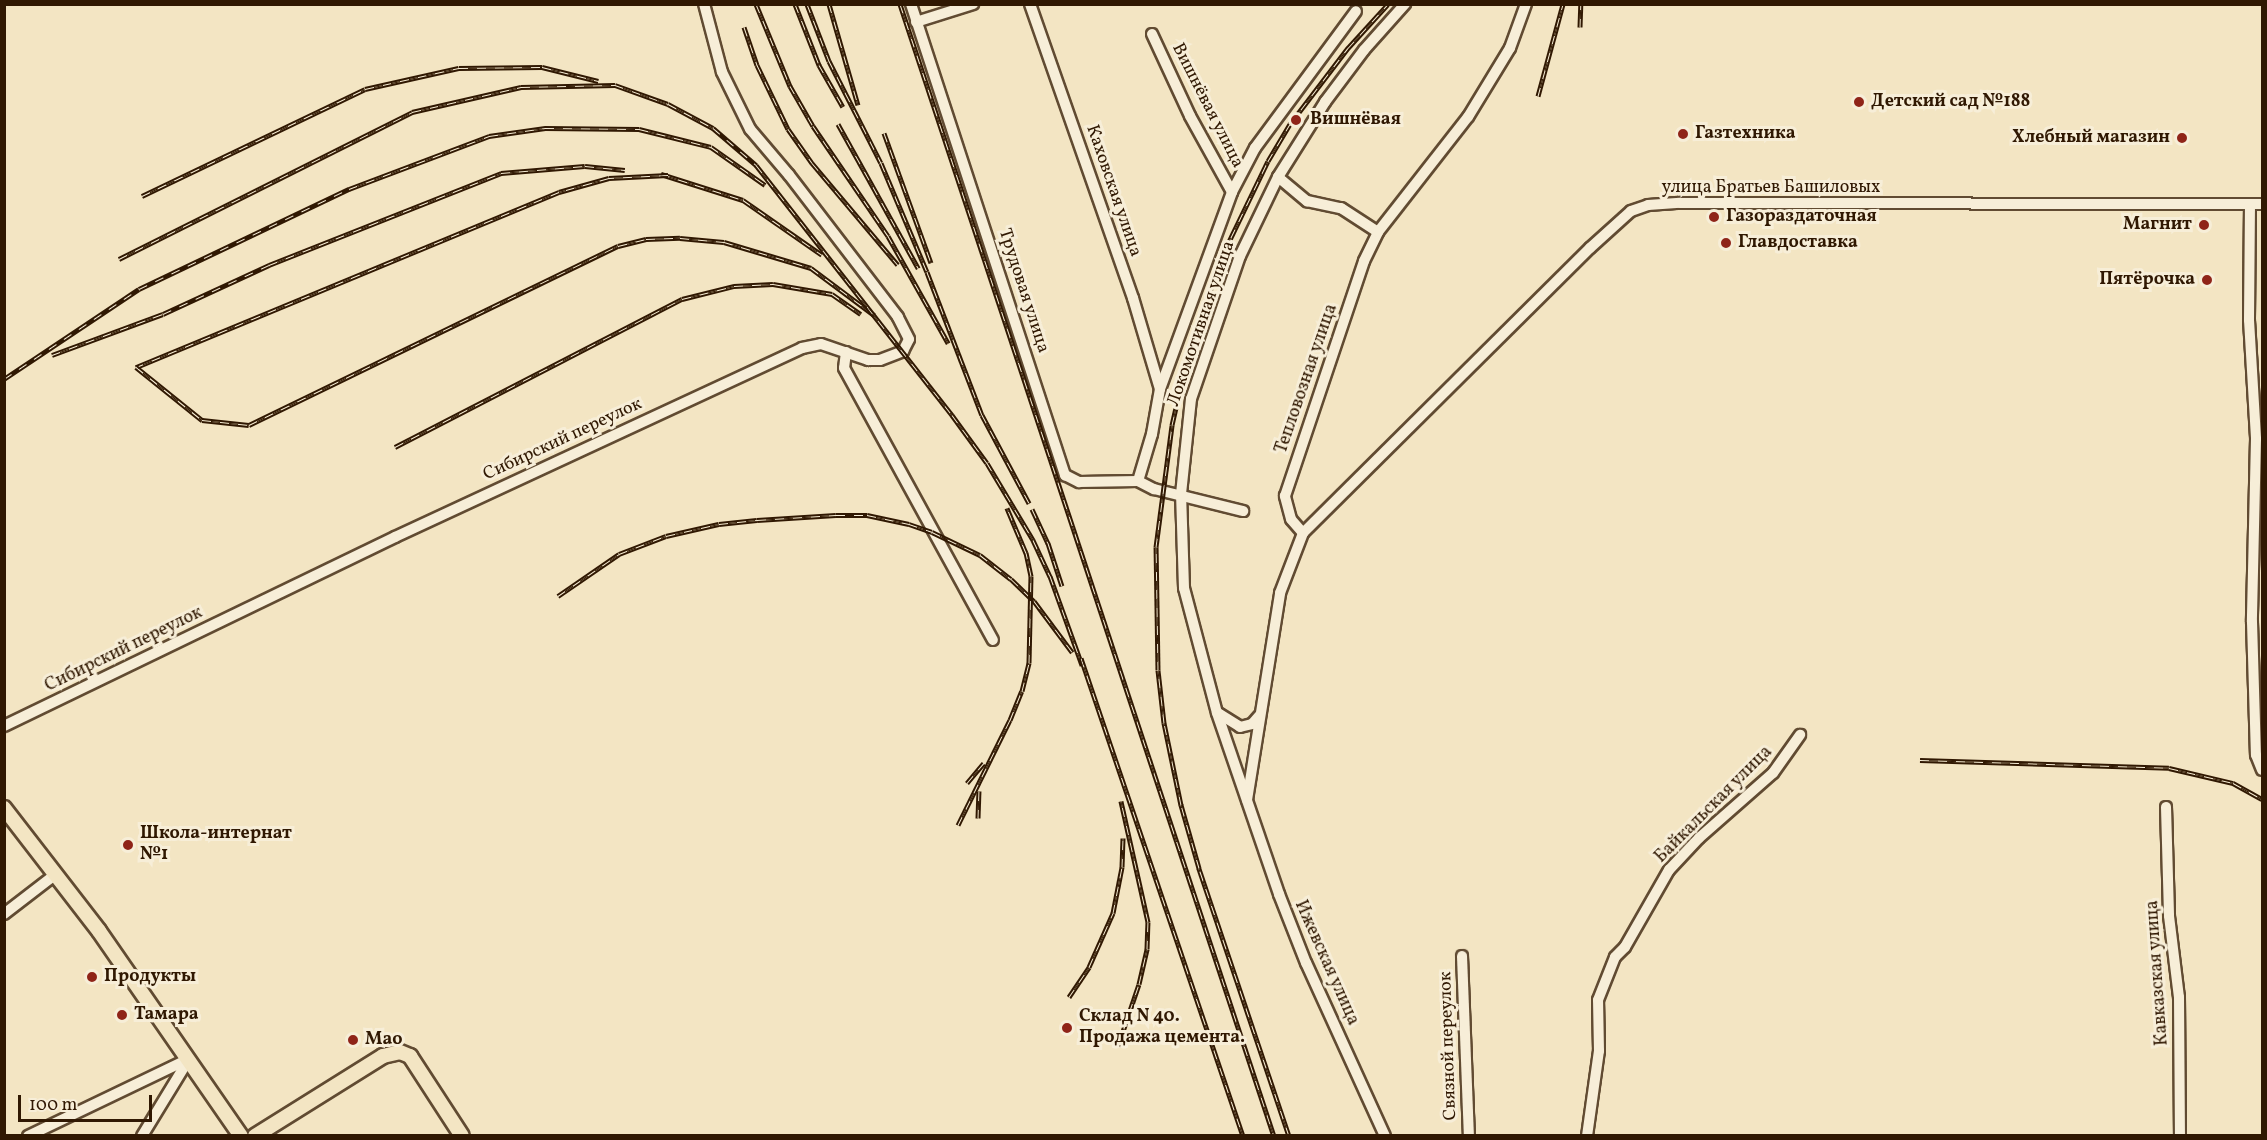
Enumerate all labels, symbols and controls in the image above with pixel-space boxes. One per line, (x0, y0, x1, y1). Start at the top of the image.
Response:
street label: Вишнёвая улица (1166, 40, 1248, 172)
place label: Детский сад №188 (1871, 91, 2030, 113)
marker: Детский сад №188 (1852, 95, 1866, 109)
place label: Вишнёвая (1310, 109, 1401, 131)
marker: Вишнёвая (1287, 111, 1305, 129)
street label: Каховская улица (1080, 122, 1146, 260)
place label: Газтехника (1695, 123, 1796, 145)
marker: Газтехника (1676, 127, 1690, 141)
place label: Хлебный магазин (2012, 127, 2170, 149)
marker: Хлебный магазин (2175, 131, 2189, 145)
street label: улица Братьев Башиловых (1662, 177, 1880, 199)
place label: Газораздаточная (1726, 206, 1877, 228)
marker: Газораздаточная (1707, 210, 1721, 224)
place label: Магнит (2123, 214, 2192, 236)
marker: Магнит (2197, 218, 2211, 232)
street label: Трудовая улица (993, 226, 1053, 356)
place label: Главдоставка (1738, 232, 1858, 254)
marker: Главдоставка (1719, 236, 1733, 250)
street label: Локомотивная улица (1163, 238, 1241, 410)
place label: Пятёрочка (2099, 269, 2195, 291)
marker: Пятёрочка (2200, 273, 2214, 287)
street label: Тепловозная улица (1271, 301, 1343, 457)
street label: Сибирский переулок (480, 394, 646, 486)
street label: Сибирский переулок (42, 602, 206, 698)
street label: Байкальская улица (1651, 742, 1777, 868)
place label: Школа-интернат №1 (140, 824, 292, 866)
marker: Школа-интернат №1 (121, 838, 135, 852)
street label: Ижевская улица (1289, 897, 1363, 1029)
street label: Кавказская улица (2142, 899, 2174, 1047)
place label: Продукты (104, 966, 196, 988)
marker: Продукты (85, 970, 99, 984)
street label: Связной переулок (1436, 971, 1462, 1121)
place label: Тамара (134, 1004, 199, 1026)
place label: Склад N 40. Продажа цемента. (1079, 1007, 1245, 1050)
marker: Тамара (115, 1008, 129, 1022)
marker: Склад N 40. Продажа цемента. (1060, 1021, 1074, 1035)
place label: Мао (365, 1029, 403, 1051)
marker: Мао (346, 1033, 360, 1047)
scale bar (21, 1083, 154, 1121)
text: 100 m (29, 1093, 78, 1118)

